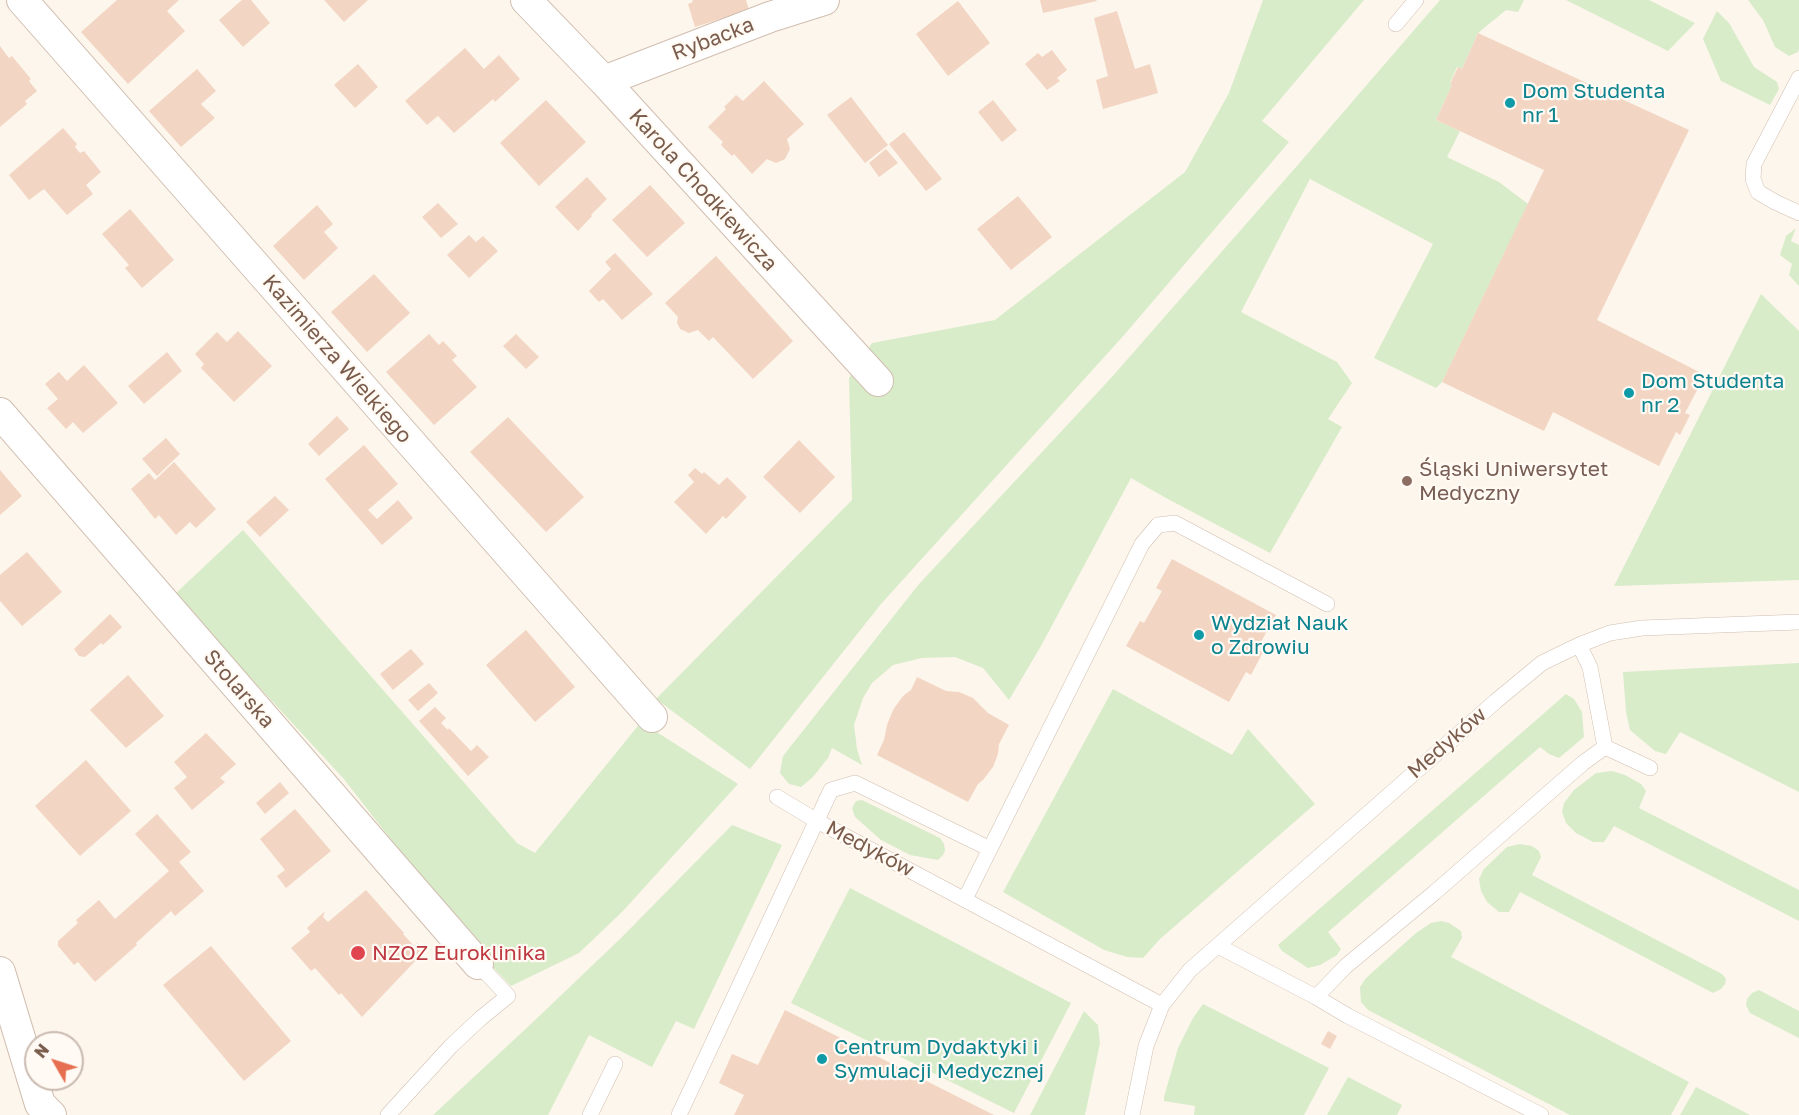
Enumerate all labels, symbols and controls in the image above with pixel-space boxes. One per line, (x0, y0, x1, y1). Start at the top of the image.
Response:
street label: Rybacka (668, 12, 758, 66)
place label: Dom Studenta nr 1 (1522, 78, 1665, 128)
marker: Dom Studenta nr 1 (1503, 96, 1517, 110)
street label: Karola Chodkiewicza (624, 104, 782, 276)
street label: Kazimierza Wielkiego (257, 270, 417, 448)
place label: Dom Studenta nr 2 (1641, 368, 1784, 418)
marker: Dom Studenta nr 2 (1622, 386, 1636, 400)
place label: Śląski Uniwersytet Medyczny (1419, 456, 1608, 506)
marker: Śląski Uniwersytet Medyczny (1400, 474, 1414, 488)
place label: Wydział Nauk o Zdrowiu (1211, 610, 1348, 660)
marker: Wydział Nauk o Zdrowiu (1192, 628, 1206, 642)
street label: Stolarska (198, 645, 280, 733)
street label: Medyków (1403, 702, 1491, 784)
street label: Medyków (822, 815, 918, 883)
place label: NZOZ Euroklinika (372, 940, 546, 966)
marker: NZOZ Euroklinika (349, 944, 367, 962)
north arrow (24, 1031, 84, 1091)
place label: Centrum Dydaktyki i Symulacji Medycznej (834, 1034, 1044, 1084)
text: N (30, 1040, 53, 1062)
marker: Centrum Dydaktyki i Symulacji Medycznej (815, 1052, 829, 1066)

